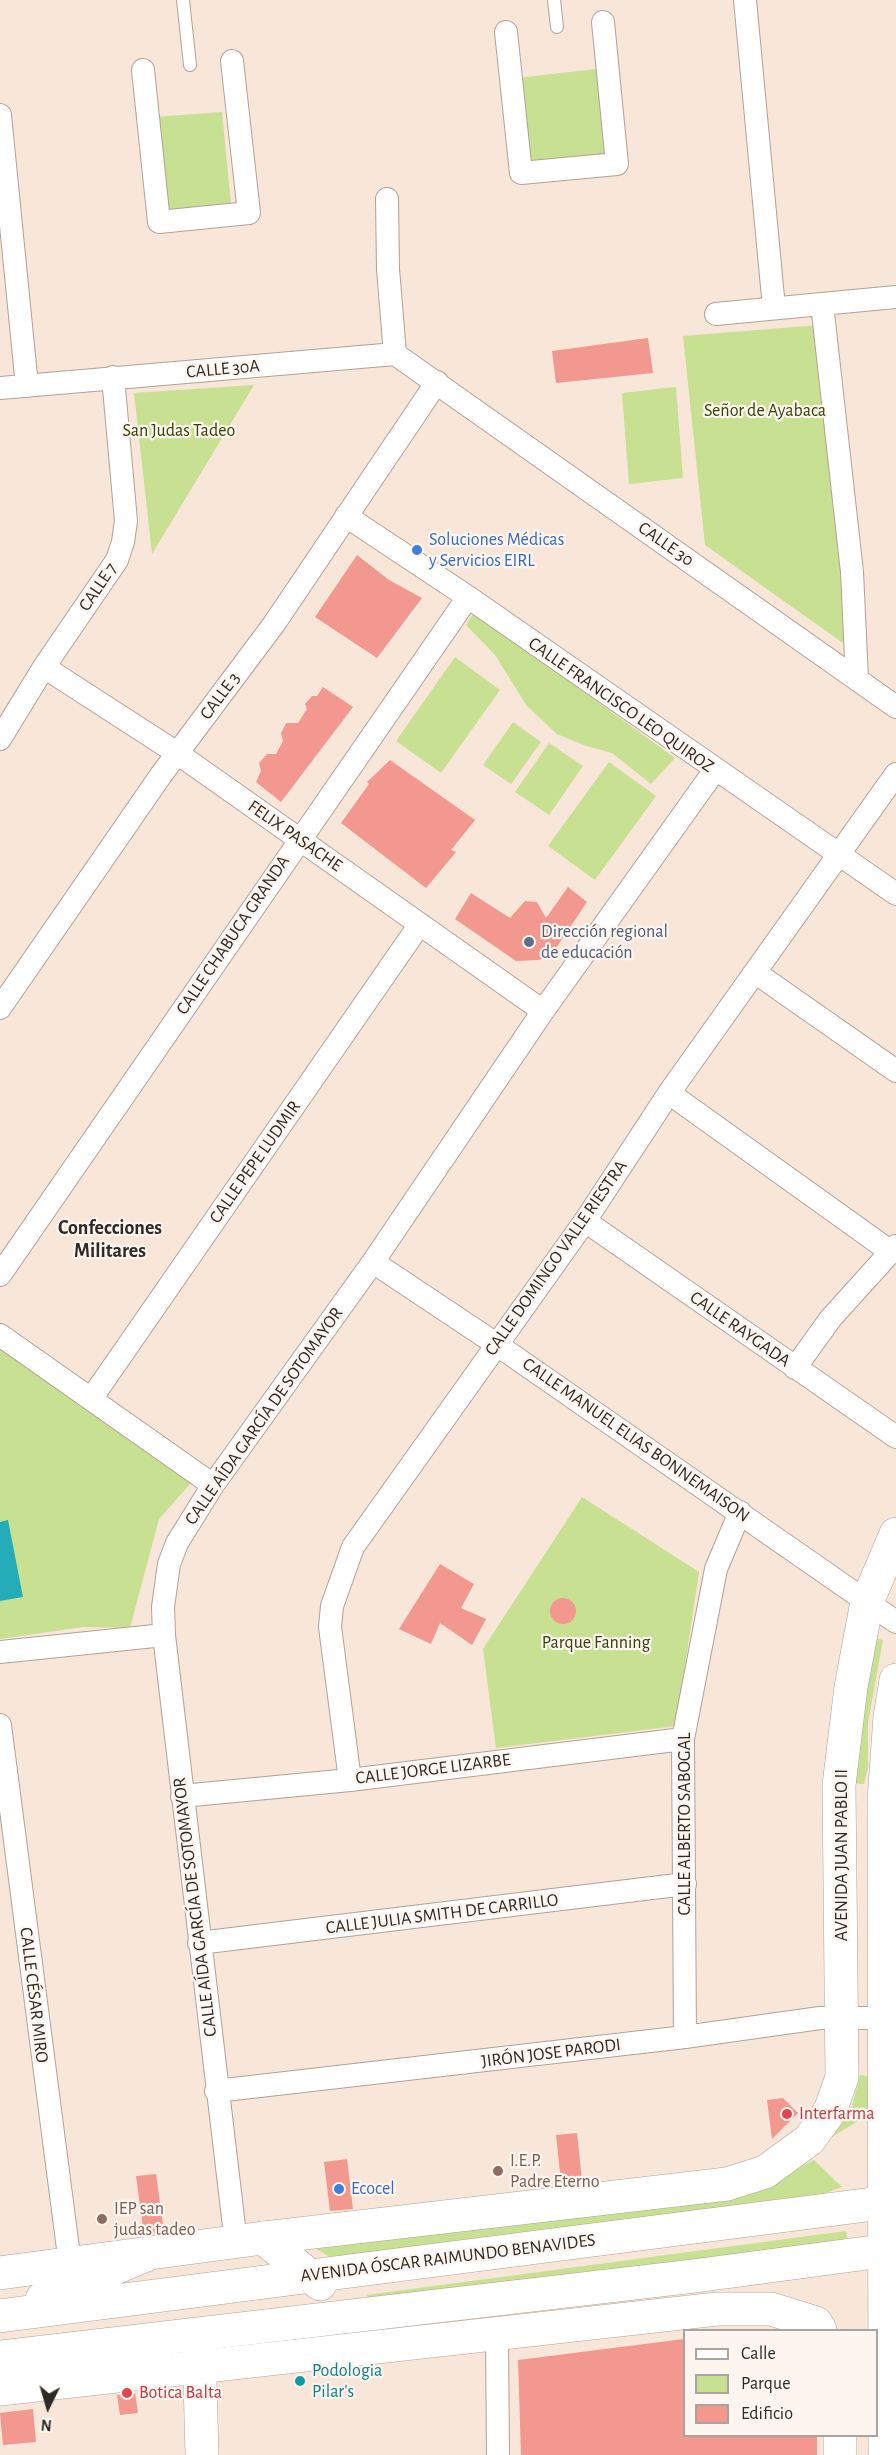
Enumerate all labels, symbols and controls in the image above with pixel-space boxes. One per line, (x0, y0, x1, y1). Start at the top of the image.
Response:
street label: CALLE 30A (185, 355, 261, 383)
park label: Señor de Ayabaca (704, 400, 826, 422)
park label: San Judas Tadeo (123, 420, 235, 442)
street label: CALLE 30 (634, 517, 698, 571)
place label: Soluciones Médicas y Servicios EIRL (429, 529, 564, 572)
marker: Soluciones Médicas y Servicios EIRL (410, 543, 424, 557)
street label: CALLE 7 (74, 559, 122, 615)
street label: CALLE FRANCISCO LEO QUIROZ (524, 633, 718, 777)
street label: CALLE 3 (195, 668, 245, 724)
street label: FELIX PASACHE (244, 796, 346, 876)
street label: CALLE CHABUCA GRANDA (172, 851, 294, 1019)
place label: Dirección regional de educación (541, 921, 668, 964)
marker: Dirección regional de educación (522, 935, 536, 949)
street label: CALLE PEPE LUDMIR (205, 1096, 305, 1228)
street label: CALLE DOMINGO VALLE RIESTRA (480, 1156, 632, 1360)
district label: Confecciones Militares (58, 1216, 162, 1263)
street label: CALLE RAYGADA (686, 1286, 794, 1372)
street label: CALLE AÍDA GARCÍA DE SOTOMAYOR (180, 1303, 348, 1529)
street label: CALLE MANUEL ELIAS BONNEMAISON (518, 1353, 754, 1527)
park label: Parque Fanning (542, 1632, 650, 1654)
street label: CALLE ALBERTO SABOGAL (674, 1732, 696, 1916)
street label: CALLE JORGE LIZARBE (354, 1749, 512, 1789)
street label: AVENIDA JUAN PABLO II (831, 1769, 853, 1941)
street label: CALLE AÍDA GARCÍA DE SOTOMAYOR (168, 1776, 222, 2038)
street label: CALLE JULIA SMITH DE CARRILLO (325, 1889, 559, 1939)
street label: CALLE CÉSAR MIRO (15, 1926, 53, 2064)
street label: JIRÓN JOSE PARODI (480, 2034, 622, 2072)
place label: Interfarma (799, 2103, 874, 2125)
marker: Interfarma (780, 2107, 794, 2121)
place label: I.E.P. Padre Eterno (510, 2150, 600, 2192)
marker: I.E.P. Padre Eterno (491, 2164, 505, 2178)
place label: Ecocel (351, 2178, 395, 2200)
marker: Ecocel (332, 2182, 346, 2196)
place label: IEP san judas tadeo (114, 2198, 196, 2240)
marker: IEP san judas tadeo (95, 2212, 109, 2226)
street label: AVENIDA ÓSCAR RAIMUNDO BENAVIDES (299, 2229, 597, 2287)
legend (683, 2329, 878, 2437)
text: Calle (741, 2345, 776, 2363)
place label: Podologia Pilar's (312, 2360, 382, 2402)
marker: Podologia Pilar's (293, 2374, 307, 2388)
text: Parque (741, 2375, 790, 2393)
north arrow (18, 2377, 78, 2437)
place label: Botica Balta (139, 2382, 222, 2404)
marker: Botica Balta (120, 2386, 134, 2400)
text: Edificio (741, 2405, 793, 2423)
text: N (40, 2416, 53, 2433)

